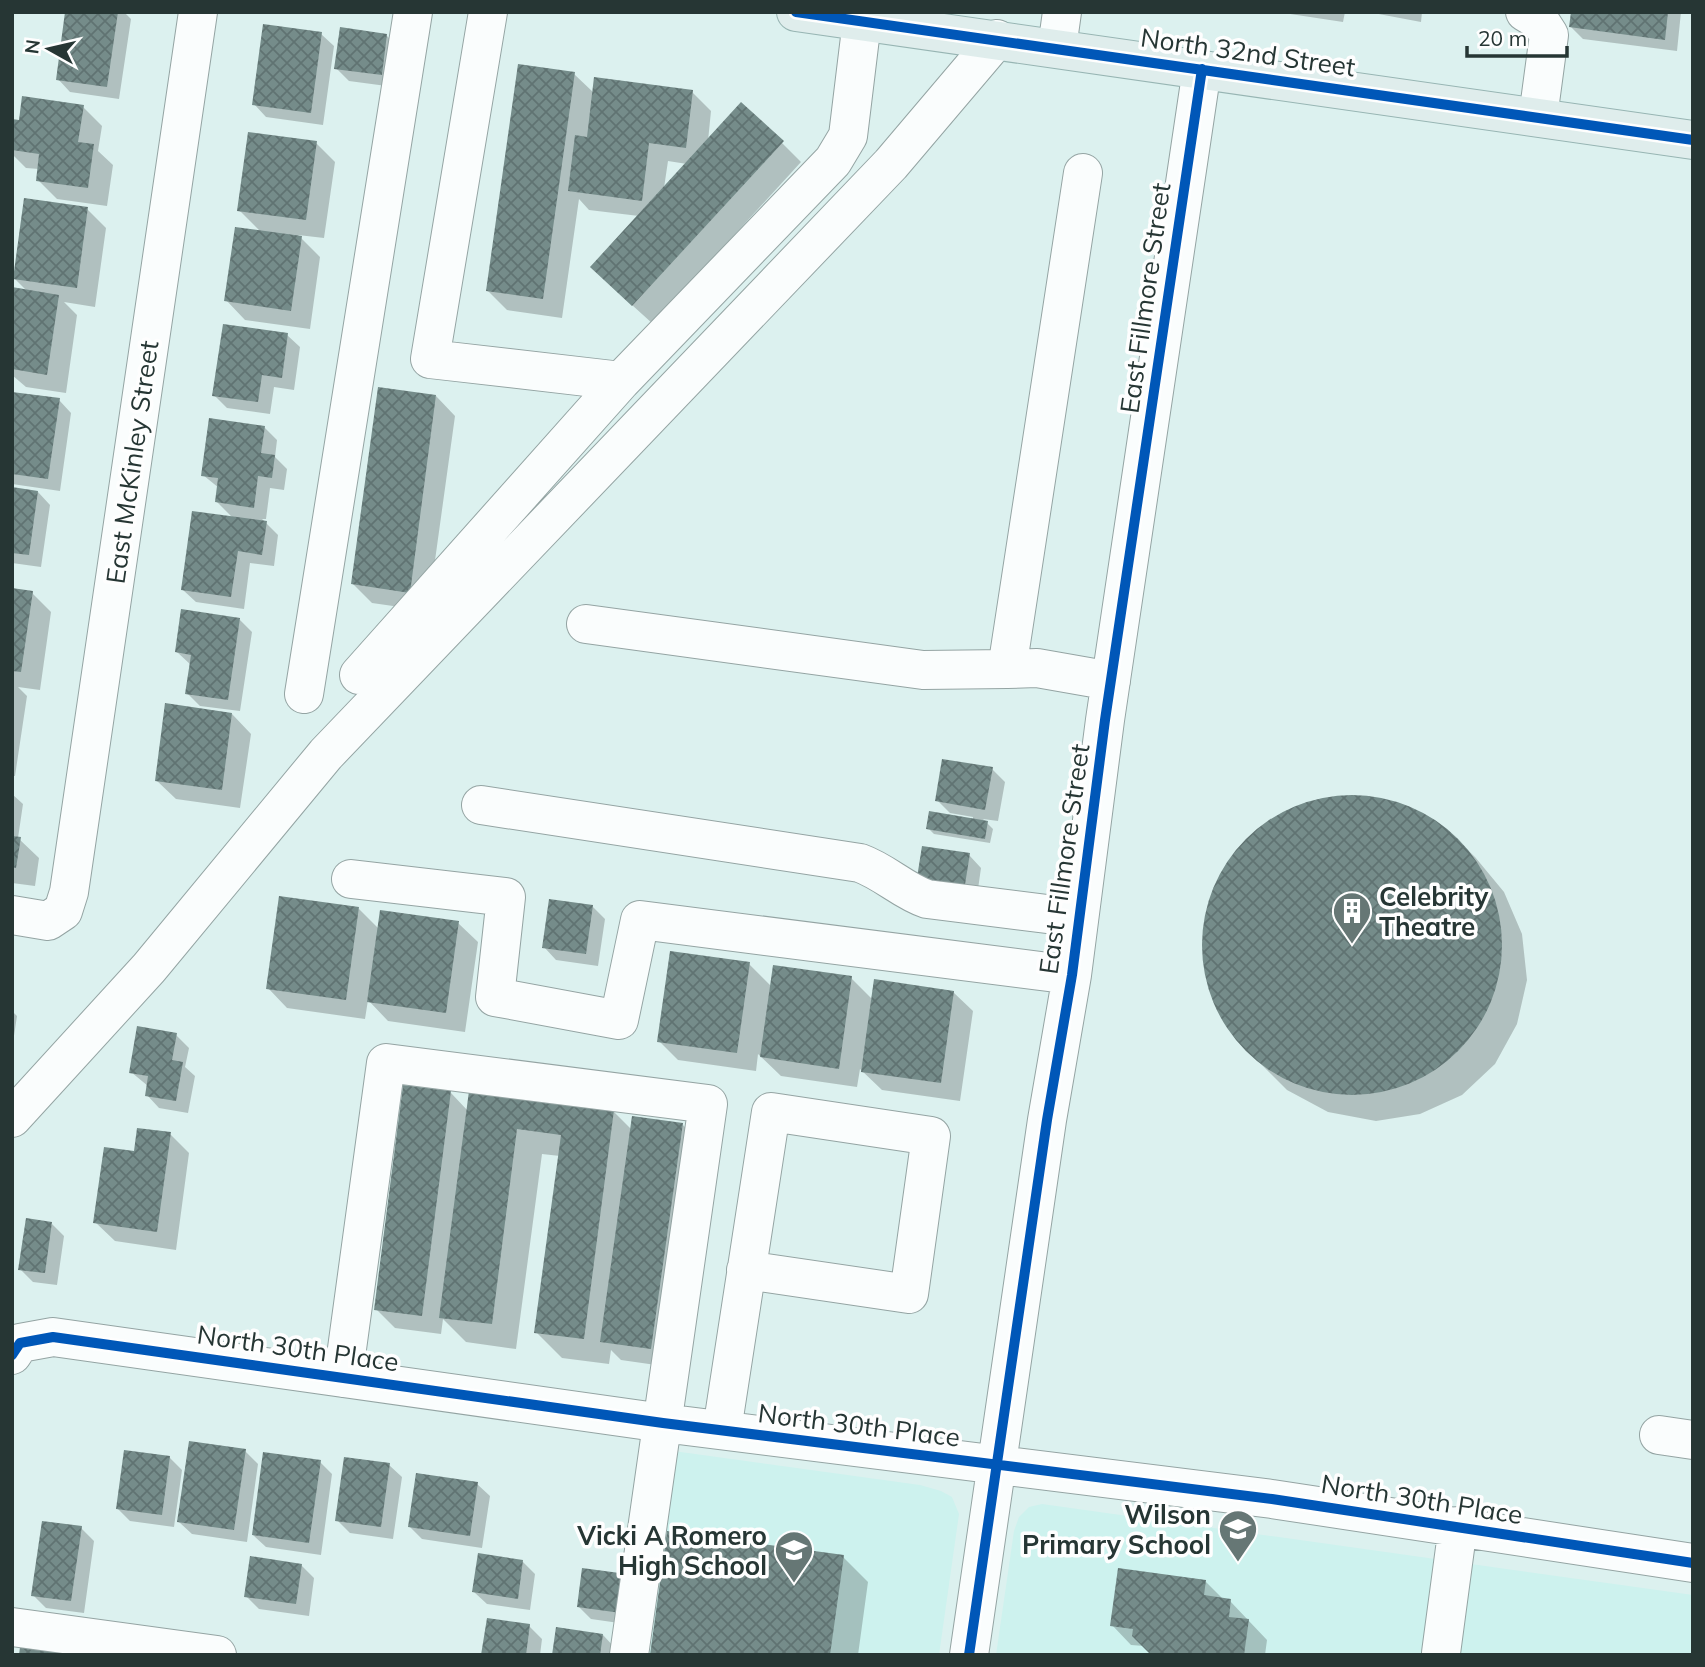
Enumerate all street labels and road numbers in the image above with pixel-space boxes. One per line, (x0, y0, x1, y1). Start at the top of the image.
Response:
street label: North 32nd Street (1139, 21, 1357, 83)
street label: East Fillmore Street (1112, 181, 1178, 415)
street label: East McKinley Street (99, 338, 165, 586)
street label: East Fillmore Street (1031, 742, 1097, 976)
street label: North 30th Place (195, 1318, 401, 1378)
street label: North 30th Place (756, 1396, 962, 1454)
street label: North 30th Place (1319, 1467, 1525, 1531)

